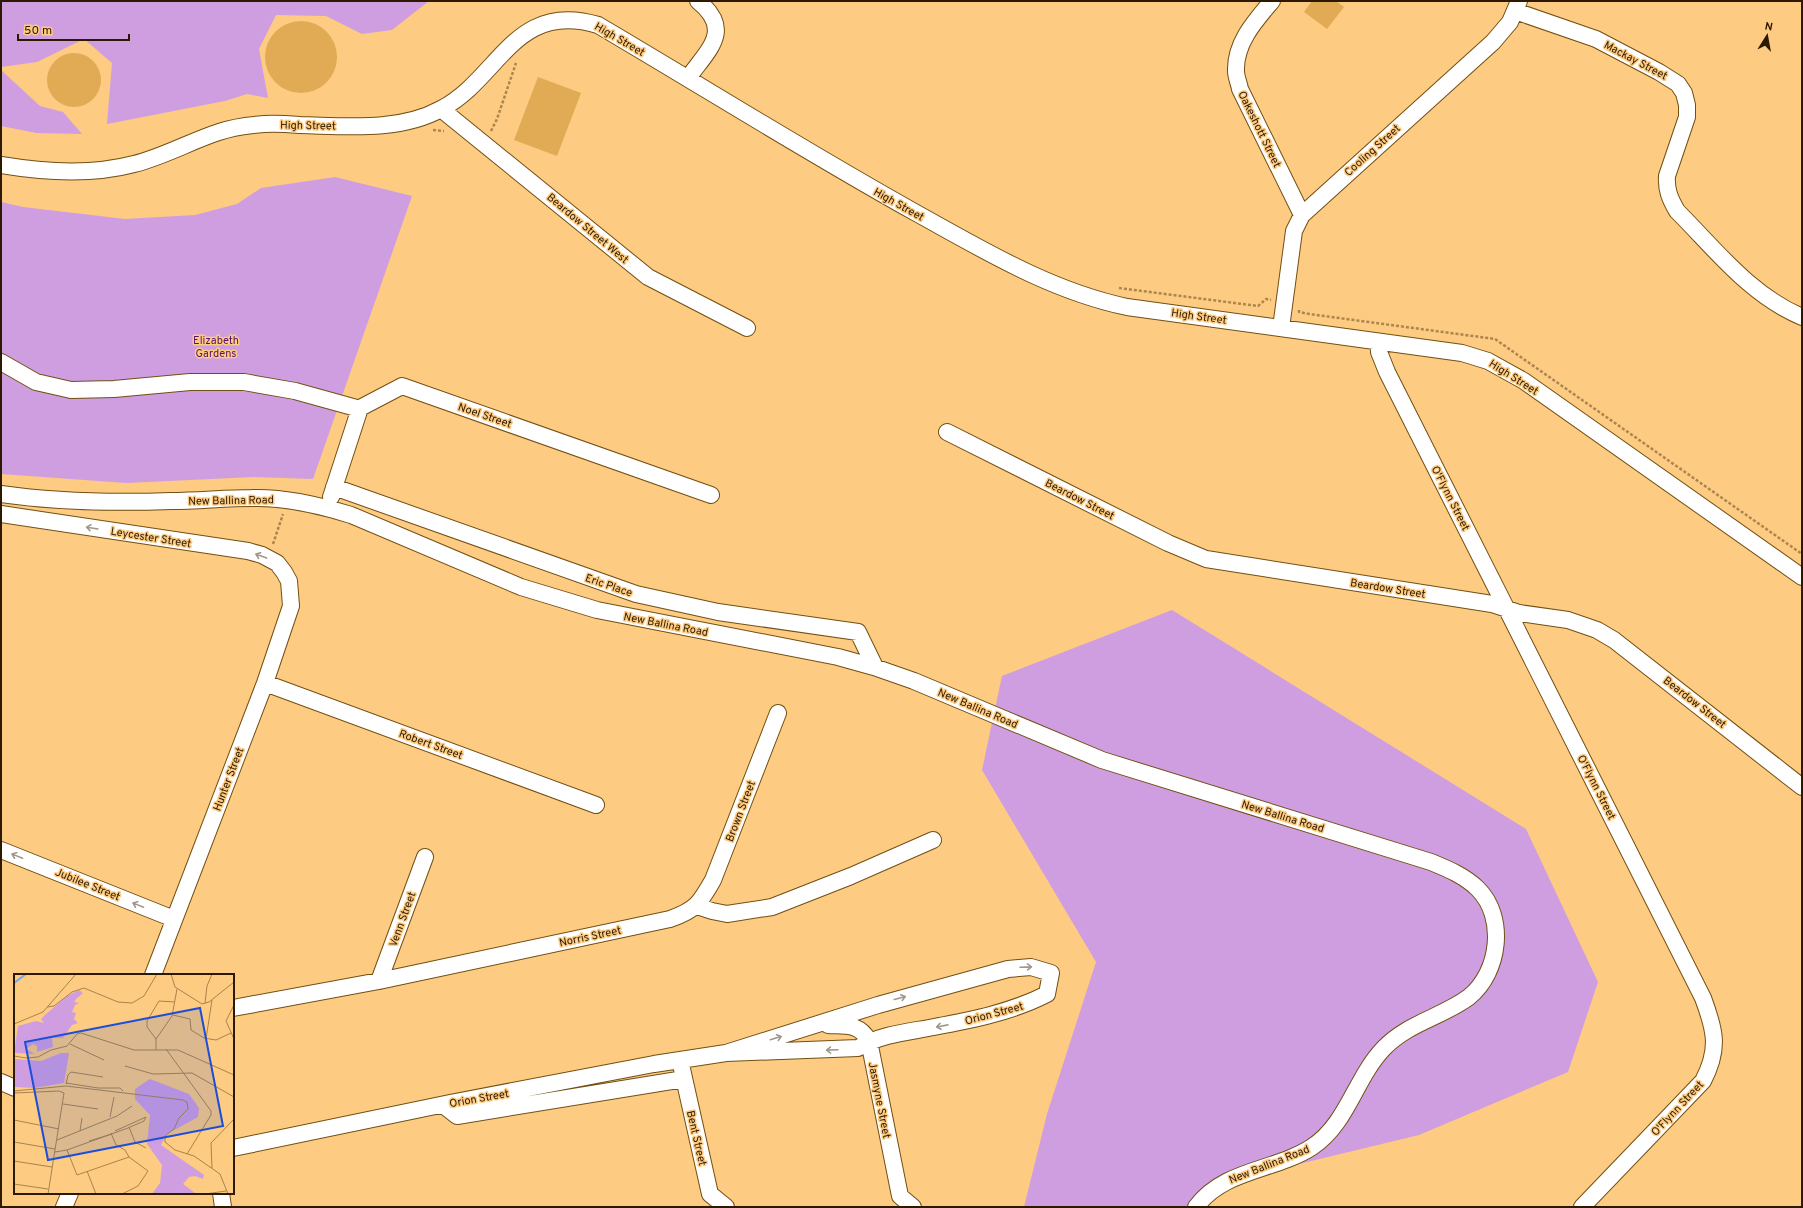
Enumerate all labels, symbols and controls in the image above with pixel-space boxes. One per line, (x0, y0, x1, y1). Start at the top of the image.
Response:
scale bar (18, 16, 129, 42)
north arrow (1747, 16, 1787, 56)
street label: High Street (592, 20, 647, 60)
text: N (1764, 20, 1774, 35)
text: 50 m (24, 23, 52, 39)
street label: Mackay Street (1601, 38, 1670, 83)
street label: Oakeshott Street (1235, 89, 1284, 170)
street label: High Street (280, 119, 336, 133)
street label: Cooling Street (1342, 122, 1404, 180)
street label: High Street (871, 185, 926, 225)
street label: Beardow Street West (544, 190, 631, 267)
street label: High Street (1170, 306, 1227, 328)
park label: Elizabeth Gardens (193, 334, 239, 361)
street label: High Street (1486, 357, 1541, 399)
street label: Noel Street (456, 400, 513, 432)
street label: O'Flynn Street (1428, 464, 1472, 533)
street label: Beardow Street (1042, 476, 1117, 523)
street label: New Ballina Road (188, 493, 274, 509)
one-way arrow (86, 524, 99, 532)
street label: Leycester Street (110, 525, 192, 551)
one-way arrow (255, 552, 268, 559)
street label: Eric Place (583, 571, 634, 601)
street label: Beardow Street (1349, 576, 1427, 602)
street label: New Ballina Road (622, 610, 709, 640)
street label: Beardow Street (1660, 674, 1729, 732)
street label: New Ballina Road (935, 686, 1020, 732)
street label: Robert Street (397, 727, 465, 763)
street label: Hunter Street (210, 745, 248, 813)
street label: O'Flynn Street (1574, 753, 1618, 822)
street label: Brown Street (723, 779, 759, 844)
street label: New Ballina Road (1240, 798, 1326, 836)
one-way arrow (12, 852, 24, 860)
street label: Jubilee Street (53, 866, 122, 904)
street label: Venn Street (387, 890, 419, 949)
one-way arrow (133, 900, 145, 908)
street label: Norris Street (558, 924, 623, 950)
one-way arrow (1019, 964, 1032, 971)
inset map (14, 974, 234, 1194)
one-way arrow (893, 994, 906, 1002)
street label: Orion Street (963, 999, 1025, 1029)
one-way arrow (936, 1022, 949, 1030)
one-way arrow (770, 1034, 783, 1041)
one-way arrow (826, 1046, 839, 1053)
street label: Jasmyne Street (865, 1061, 893, 1139)
street label: O'Flynn Street (1648, 1078, 1707, 1139)
street label: Orion Street (448, 1087, 510, 1111)
street label: Bent Street (683, 1109, 709, 1167)
street label: New Ballina Road (1227, 1142, 1312, 1187)

